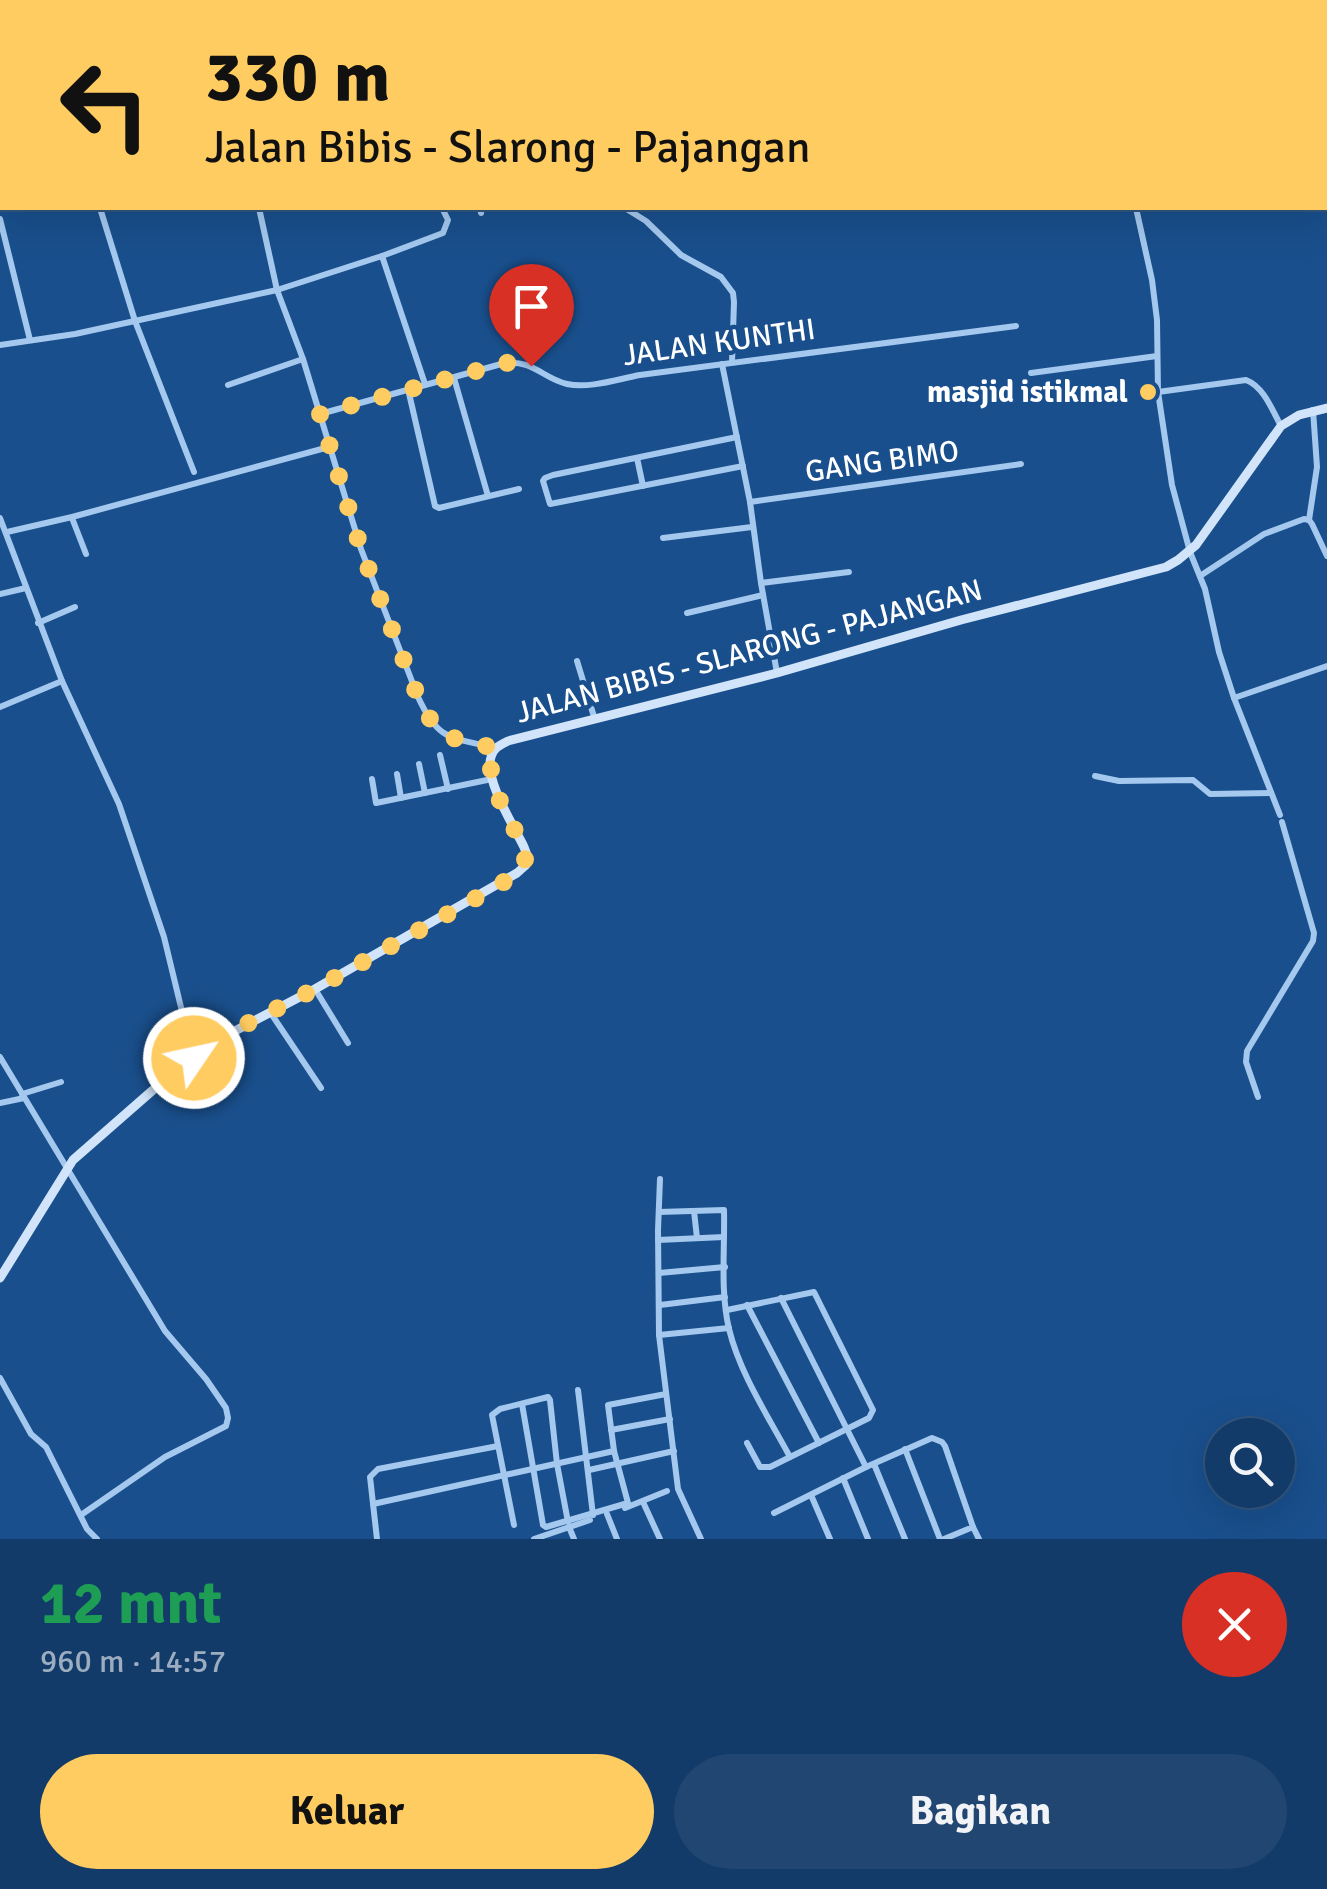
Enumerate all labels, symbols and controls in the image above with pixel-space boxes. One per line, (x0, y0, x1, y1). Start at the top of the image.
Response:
text: 330 m (205, 34, 390, 120)
icon: left (40, 40, 170, 170)
text: Jalan Bibis - Slarong - Pajangan (205, 120, 810, 175)
pin (489, 264, 574, 367)
icon: arrive (504, 279, 559, 334)
street label: JALAN KUNTHI (621, 311, 818, 374)
place label: masjid istikmal (927, 374, 1128, 411)
marker: masjid istikmal (1137, 381, 1159, 403)
street label: GANG BIMO (803, 432, 961, 491)
street label: JALAN BIBIS - SLARONG - PAJANGAN (512, 571, 986, 732)
position arrow (142, 1006, 246, 1110)
map controls (1205, 1418, 1295, 1508)
button: search (1205, 1418, 1295, 1508)
text: 12 mnt (40, 1567, 222, 1641)
button: close (1182, 1572, 1287, 1677)
text: 960 m · 14:57 (40, 1642, 226, 1681)
button: Keluar (40, 1754, 654, 1869)
button: Bagikan (674, 1754, 1287, 1869)

